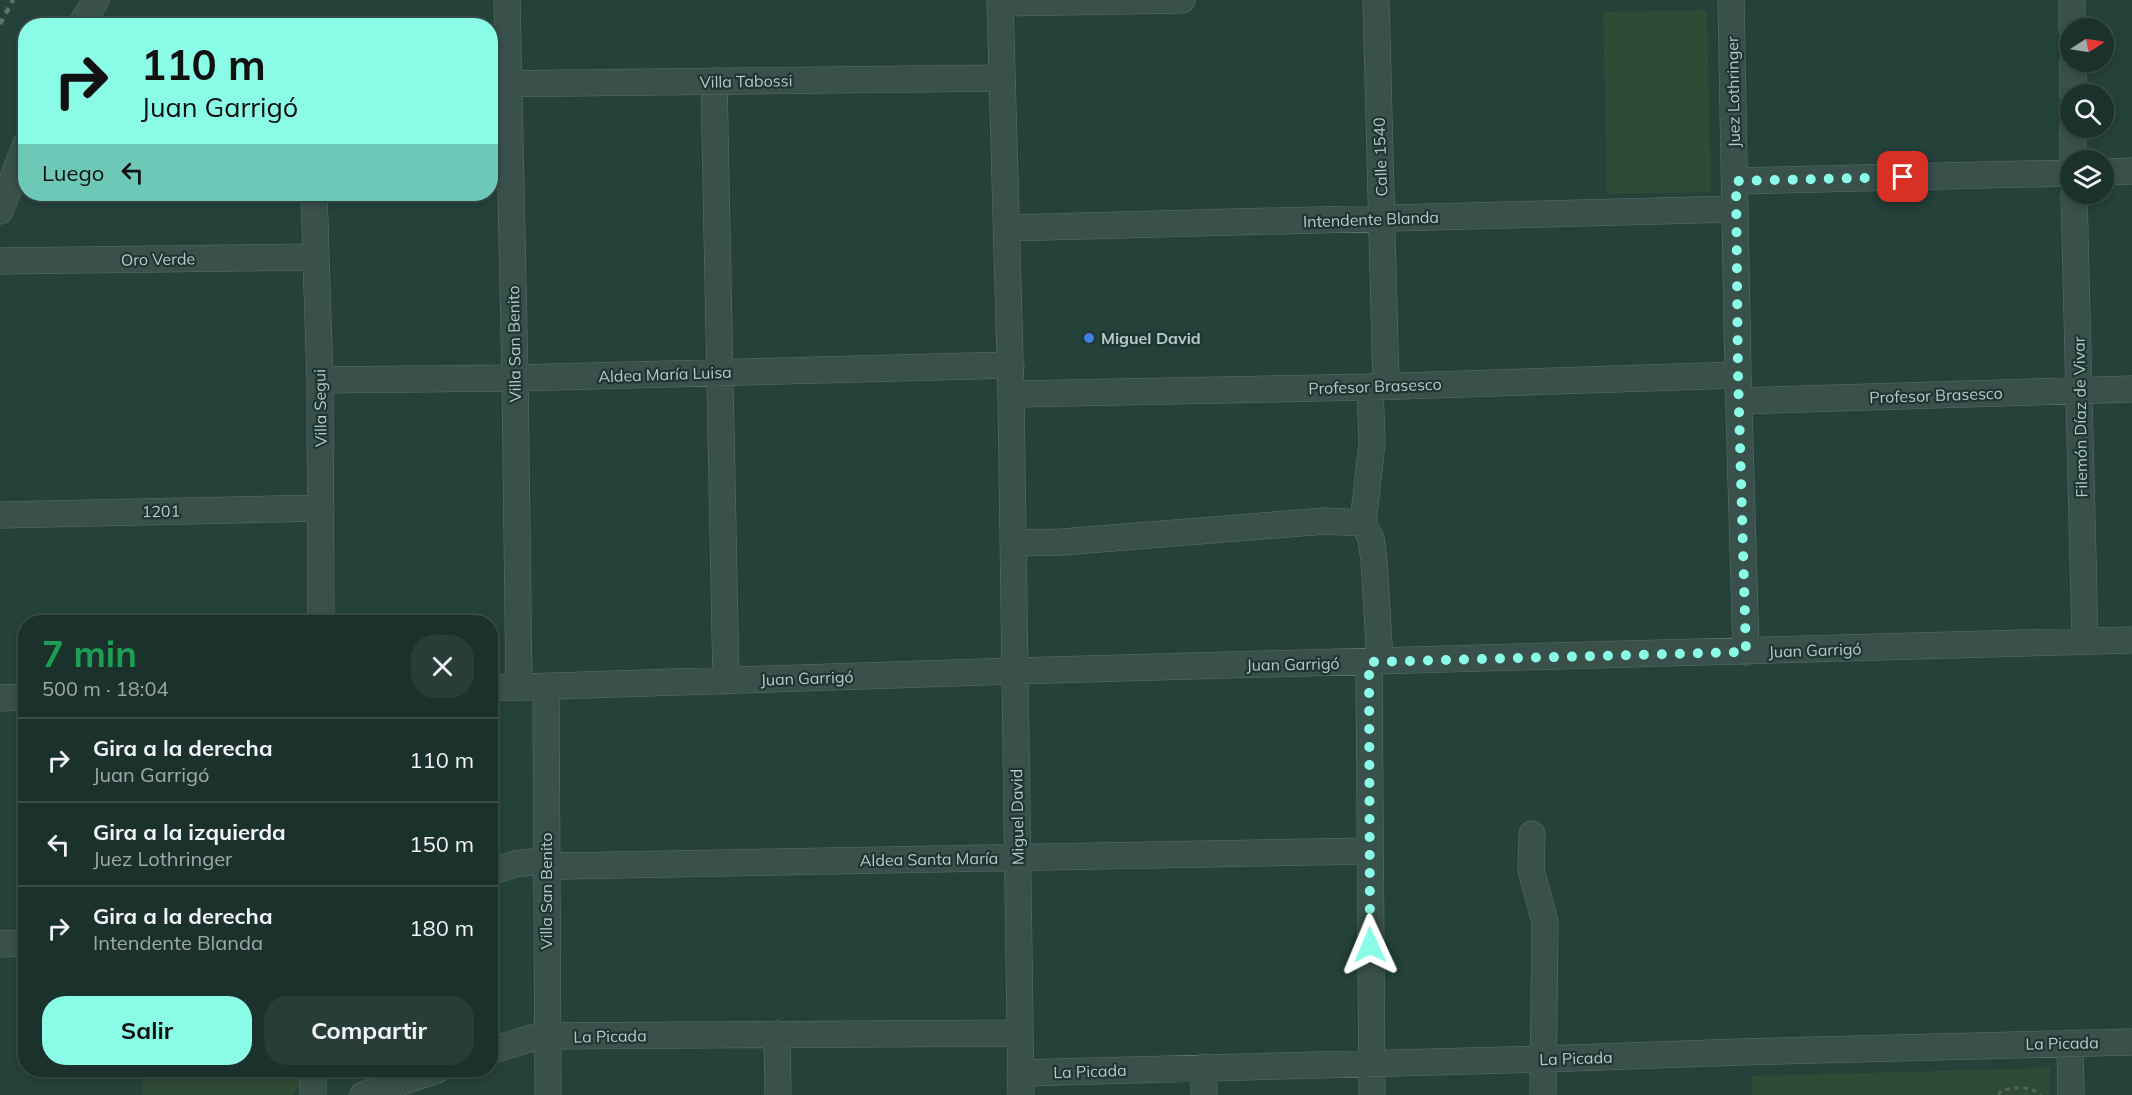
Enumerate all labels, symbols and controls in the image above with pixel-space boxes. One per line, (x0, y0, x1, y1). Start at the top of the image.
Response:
north arrow (2060, 18, 2114, 72)
map controls (2060, 18, 2114, 204)
street label: Juez Lothringer (1722, 36, 1744, 148)
text: 110 m (141, 38, 266, 91)
icon: right (42, 42, 120, 120)
street label: Villa Tabossi (699, 70, 793, 92)
button: search (2060, 84, 2114, 138)
text: Juan Garrigó (141, 90, 298, 124)
street label: Calle 1540 (1369, 117, 1391, 197)
button: layers (2060, 150, 2114, 204)
pin (1877, 151, 1928, 202)
icon: left (116, 156, 149, 189)
text: Luego (42, 159, 104, 187)
icon: arrive (1886, 160, 1919, 193)
street label: Intendente Blanda (1303, 207, 1439, 231)
street label: Oro Verde (121, 248, 195, 270)
street label: Villa San Benito (503, 285, 525, 403)
place label: Miguel David (1101, 328, 1201, 348)
marker: Miguel David (1082, 331, 1096, 345)
street label: Filemón Díaz de Vivar (2069, 336, 2091, 498)
street label: Aldea María Luisa (598, 362, 732, 386)
street label: Villa Segui (309, 369, 331, 447)
street label: Profesor Brasesco (1308, 374, 1442, 398)
street label: Profesor Brasesco (1869, 383, 2003, 407)
street label: 1201 (142, 501, 180, 521)
text: 7 min (42, 631, 137, 676)
button: close (411, 635, 474, 698)
street label: Juan Garrigó (1768, 638, 1862, 662)
street label: Juan Garrigó (1246, 653, 1340, 675)
street label: Juan Garrigó (760, 666, 854, 690)
text: 500 m · 18:04 (42, 676, 168, 701)
text: Gira a la derecha (93, 734, 273, 762)
icon: right (42, 744, 75, 777)
text: 110 m (409, 746, 474, 774)
text: Juan Garrigó (93, 762, 209, 787)
street label: Miguel David (1006, 769, 1028, 865)
text: Gira a la izquierda (93, 818, 286, 846)
icon: left (42, 828, 75, 861)
text: 150 m (409, 830, 474, 858)
street label: Villa San Benito (536, 833, 556, 949)
text: Juez Lothringer (93, 846, 232, 871)
street label: Aldea Santa María (860, 848, 998, 870)
text: Gira a la derecha (93, 902, 273, 930)
icon: right (42, 912, 75, 945)
position arrow (1338, 913, 1402, 977)
text: 180 m (409, 914, 474, 942)
text: Intendente Blanda (93, 930, 263, 955)
button: Salir (42, 996, 252, 1065)
button: Compartir (264, 996, 474, 1065)
street label: La Picada (573, 1025, 647, 1047)
street label: La Picada (2025, 1032, 2099, 1054)
street label: La Picada (1539, 1047, 1613, 1069)
street label: La Picada (1053, 1060, 1127, 1082)

